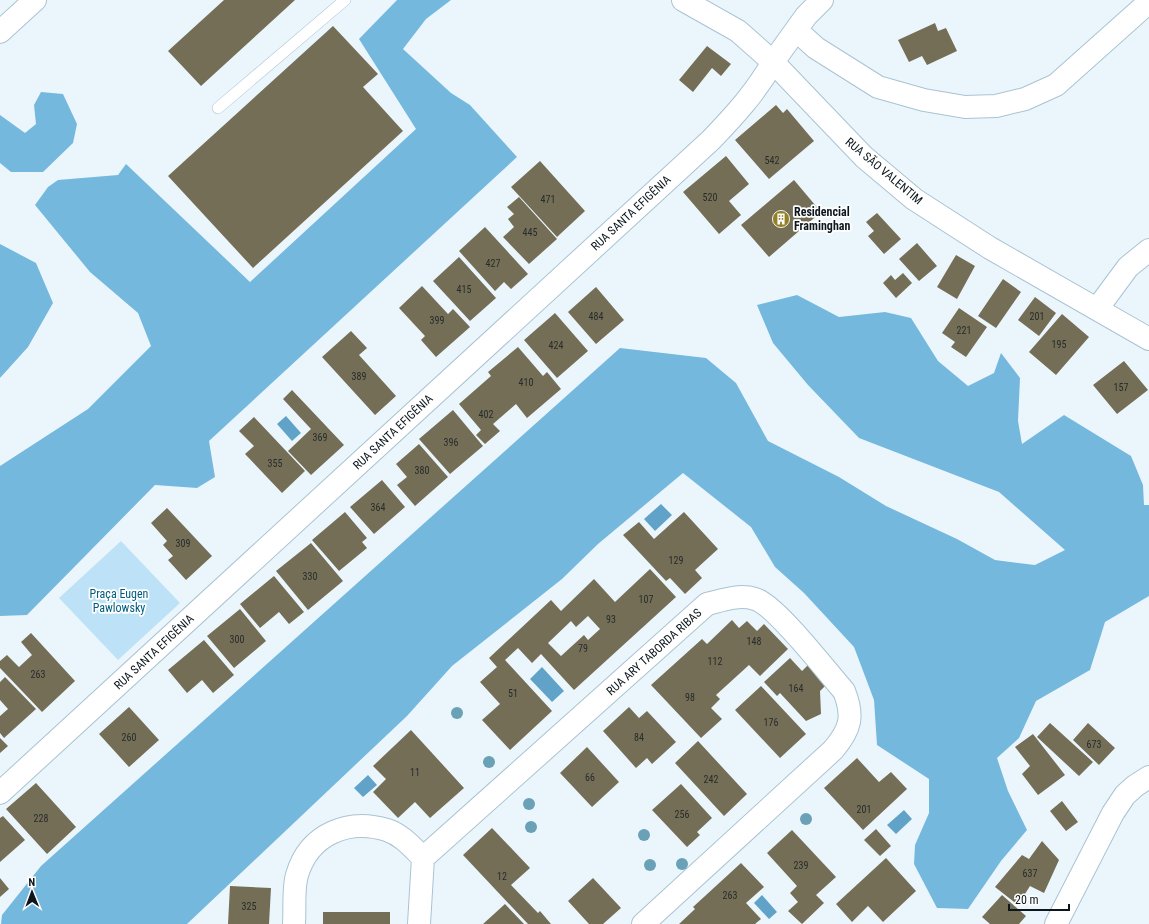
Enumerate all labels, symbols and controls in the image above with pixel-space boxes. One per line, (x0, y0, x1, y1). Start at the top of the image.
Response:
street label: RUA SÃO VALENTIM (843, 133, 927, 207)
house number: 542 (765, 155, 779, 166)
street label: RUA SANTA EFIGÊNIA (588, 172, 674, 254)
house number: 520 (703, 192, 717, 203)
house number: 471 (541, 194, 555, 205)
place label: Residencial Framinghan (794, 205, 850, 233)
building icon: Residencial Framinghan (771, 209, 791, 229)
house number: 445 (523, 227, 537, 238)
house number: 427 (486, 258, 500, 269)
house number: 415 (457, 284, 471, 295)
house number: 484 (589, 311, 603, 322)
house number: 201 (1030, 311, 1044, 322)
house number: 399 (430, 315, 444, 326)
house number: 221 (957, 325, 971, 336)
house number: 195 (1052, 339, 1066, 350)
house number: 424 (549, 340, 563, 351)
house number: 389 (352, 371, 366, 382)
house number: 410 (519, 377, 533, 388)
house number: 157 (1114, 382, 1128, 393)
street label: RUA SANTA EFIGÊNIA (350, 391, 436, 473)
house number: 402 (479, 409, 493, 420)
house number: 369 (313, 432, 327, 443)
house number: 396 (444, 437, 458, 448)
house number: 355 (268, 458, 282, 469)
house number: 380 (415, 465, 429, 476)
house number: 364 (371, 502, 385, 513)
house number: 309 (176, 538, 190, 549)
house number: 129 (669, 555, 683, 566)
house number: 330 (303, 571, 317, 582)
park label: Praça Eugen Pawlowsky (90, 587, 149, 615)
house number: 107 (639, 594, 653, 605)
street label: RUA ARY TABORDA RIBAS (604, 606, 704, 698)
street label: RUA SANTA EFIGÊNIA (111, 611, 197, 693)
house number: 93 (606, 614, 616, 625)
house number: 300 (230, 634, 244, 645)
house number: 148 (747, 636, 761, 647)
house number: 79 (578, 643, 588, 654)
house number: 112 (708, 656, 722, 667)
house number: 263 (31, 669, 45, 680)
house number: 164 (789, 683, 803, 694)
house number: 51 (508, 688, 518, 699)
house number: 98 (685, 692, 695, 703)
house number: 176 (764, 717, 778, 728)
house number: 260 (122, 732, 136, 743)
house number: 84 (634, 732, 644, 743)
house number: 673 (1087, 739, 1101, 750)
house number: 11 (410, 767, 420, 778)
house number: 66 (585, 772, 595, 783)
house number: 242 (704, 774, 718, 785)
house number: 201 (857, 804, 871, 815)
house number: 256 (675, 809, 689, 820)
house number: 228 (34, 813, 48, 824)
house number: 239 (794, 860, 808, 871)
house number: 637 (1023, 868, 1037, 879)
house number: 12 (497, 871, 507, 882)
north arrow (12, 872, 52, 912)
text: N (28, 876, 36, 889)
scale bar (1009, 886, 1069, 912)
house number: 263 (723, 890, 737, 901)
text: 20 m (1015, 893, 1039, 907)
house number: 325 (242, 901, 256, 912)

